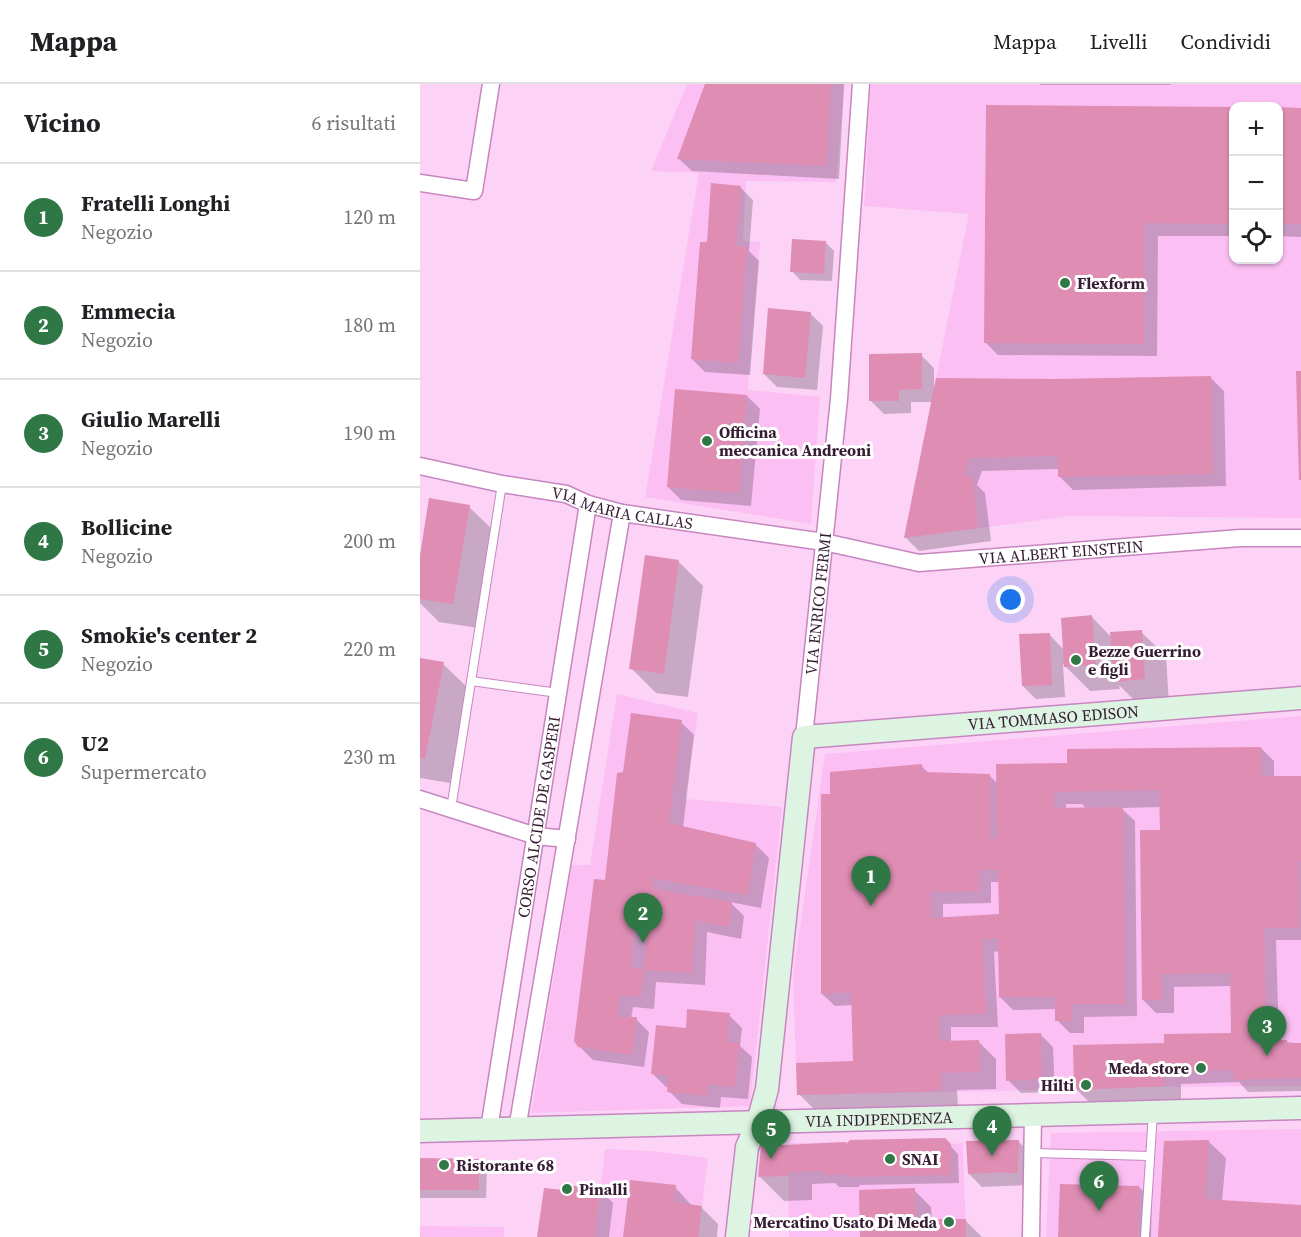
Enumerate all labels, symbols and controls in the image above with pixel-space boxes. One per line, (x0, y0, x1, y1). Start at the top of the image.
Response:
text: Mappa (30, 22, 117, 60)
text: Mappa (993, 27, 1057, 56)
text: Livelli (1090, 27, 1148, 56)
text: Condividi (1181, 27, 1271, 56)
map controls (1229, 102, 1283, 264)
button: + (1229, 102, 1283, 156)
text: Vicino (24, 105, 101, 141)
text: 6 risultati (311, 109, 396, 137)
button: − (1229, 156, 1283, 210)
text: Fratelli Longhi (81, 188, 230, 218)
text: 1 (38, 203, 49, 231)
text: 120 m (343, 203, 396, 231)
button: locate (1229, 210, 1283, 264)
text: Negozio (81, 218, 153, 246)
place label: Flexform (1077, 272, 1145, 294)
marker: Flexform (1058, 276, 1072, 290)
text: Emmecia (81, 296, 175, 326)
text: 2 (38, 311, 49, 339)
text: 180 m (343, 311, 396, 339)
text: Negozio (81, 326, 153, 354)
text: Giulio Marelli (81, 404, 220, 434)
text: 3 (38, 419, 49, 447)
text: 190 m (343, 419, 396, 447)
place label: Officina meccanica Andreoni (719, 421, 871, 461)
text: Negozio (81, 434, 153, 462)
marker: Officina meccanica Andreoni (700, 434, 714, 448)
street label: VIA MARIA CALLAS (550, 481, 694, 534)
text: Bollicine (81, 512, 172, 542)
text: 4 (38, 527, 49, 555)
text: 200 m (343, 527, 396, 555)
street label: VIA ENRICO FERMI (799, 531, 836, 676)
street label: VIA ALBERT EINSTEIN (978, 535, 1145, 569)
text: Negozio (81, 542, 153, 570)
your location (996, 585, 1025, 614)
text: Smokie's center 2 (81, 620, 257, 650)
text: 5 (38, 635, 49, 663)
text: 220 m (343, 635, 396, 663)
place label: Bezze Guerrino e figli (1088, 640, 1201, 680)
text: Negozio (81, 650, 153, 678)
marker: Bezze Guerrino e figli (1069, 653, 1083, 667)
street label: VIA TOMMASO EDISON (967, 700, 1140, 735)
street label: CORSO ALCIDE DE GASPERI (512, 715, 565, 919)
text: U2 (81, 728, 109, 758)
text: 6 (38, 743, 49, 771)
text: 230 m (343, 743, 396, 771)
text: Supermercato (81, 758, 207, 786)
pin: 1 (852, 856, 890, 906)
pin: 2 (624, 894, 662, 943)
pin: 3 (1248, 1006, 1286, 1056)
place label: Meda store (1108, 1057, 1189, 1079)
marker: Meda store (1194, 1061, 1208, 1075)
place label: Hilti (1041, 1074, 1074, 1096)
marker: Hilti (1079, 1078, 1093, 1092)
street label: VIA INDIPENDENZA (805, 1106, 953, 1132)
pin: 4 (972, 1106, 1012, 1156)
pin: 5 (752, 1110, 790, 1159)
place label: SNAI (902, 1148, 938, 1170)
marker: SNAI (883, 1152, 897, 1166)
place label: Ristorante 68 (456, 1154, 554, 1176)
marker: Ristorante 68 (437, 1158, 451, 1172)
pin: 6 (1080, 1162, 1118, 1211)
place label: Pinalli (579, 1178, 628, 1200)
marker: Pinalli (560, 1182, 574, 1196)
place label: Mercatino Usato Di Meda (753, 1211, 938, 1233)
marker: Mercatino Usato Di Meda (942, 1215, 956, 1229)

